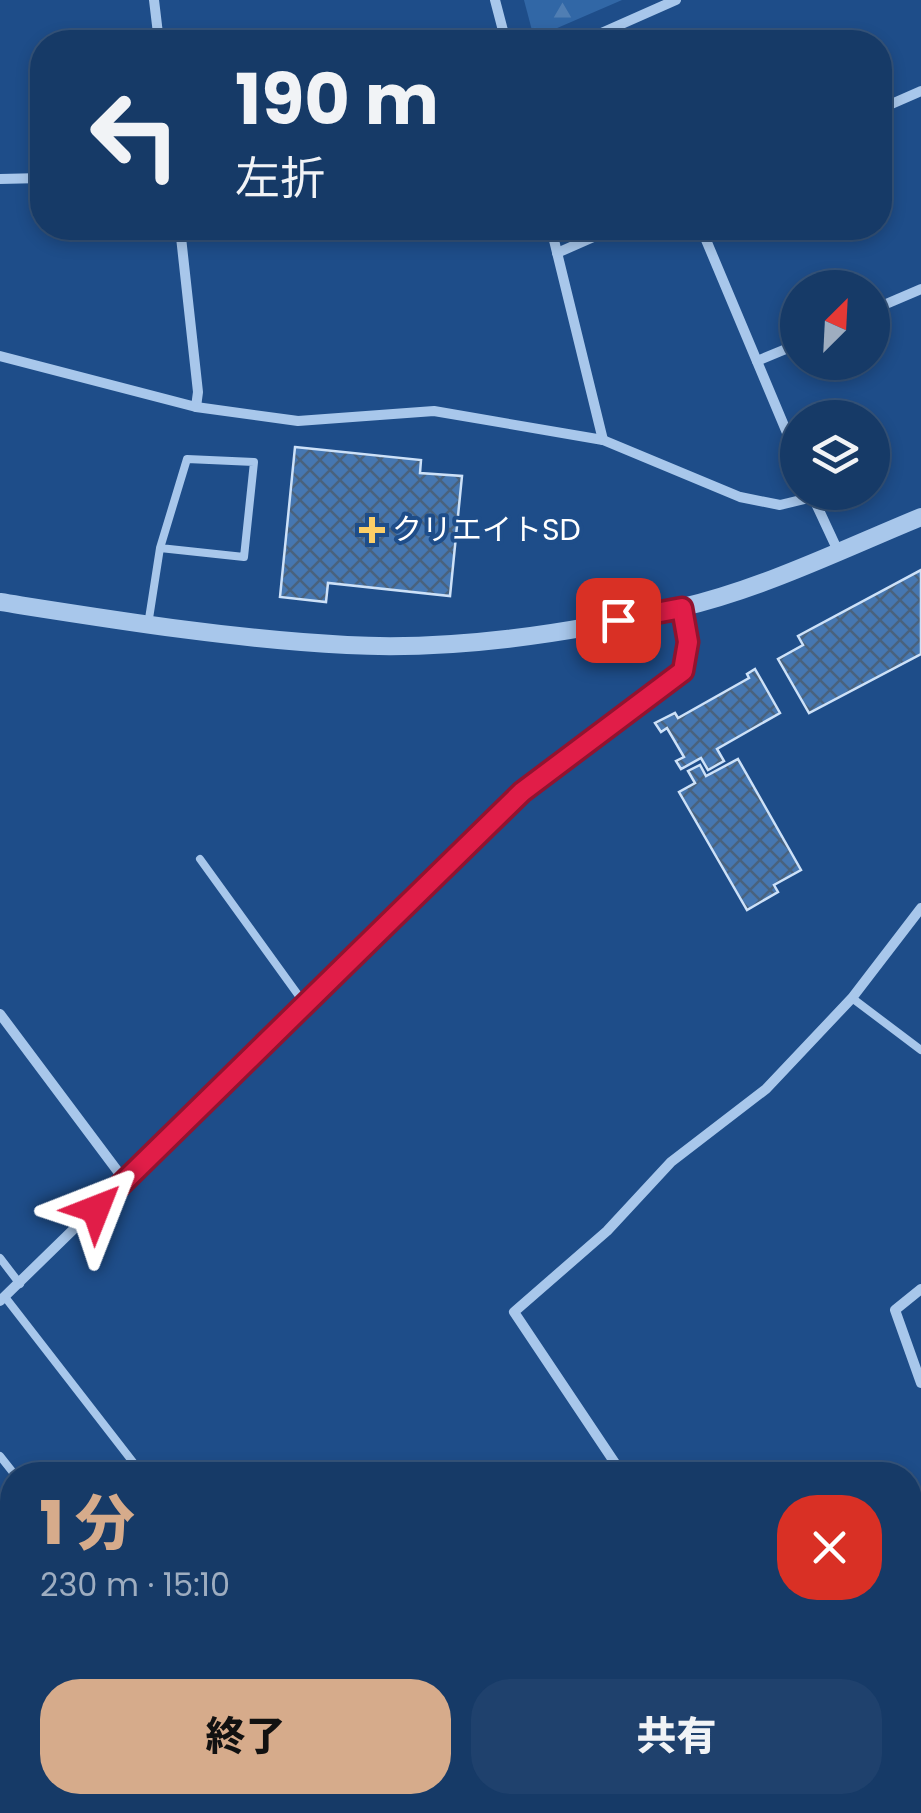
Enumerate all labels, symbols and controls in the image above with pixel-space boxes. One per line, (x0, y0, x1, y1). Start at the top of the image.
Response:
text: 190 m (235, 50, 439, 149)
icon: left (70, 70, 200, 200)
text: 左折 (235, 147, 325, 210)
north arrow (780, 270, 890, 380)
map controls (780, 270, 890, 510)
button: layers (780, 400, 890, 510)
place label: クリエイトSD (392, 508, 581, 551)
marker: クリエイトSD (361, 519, 383, 541)
pin (576, 578, 661, 663)
icon: arrive (591, 593, 646, 648)
position arrow (44, 1157, 148, 1261)
text: 1 分 (40, 1481, 135, 1565)
button: close (777, 1495, 882, 1600)
text: 230 m · 15:10 (40, 1562, 230, 1607)
button: 終了 (40, 1679, 451, 1794)
button: 共有 (471, 1679, 882, 1794)

